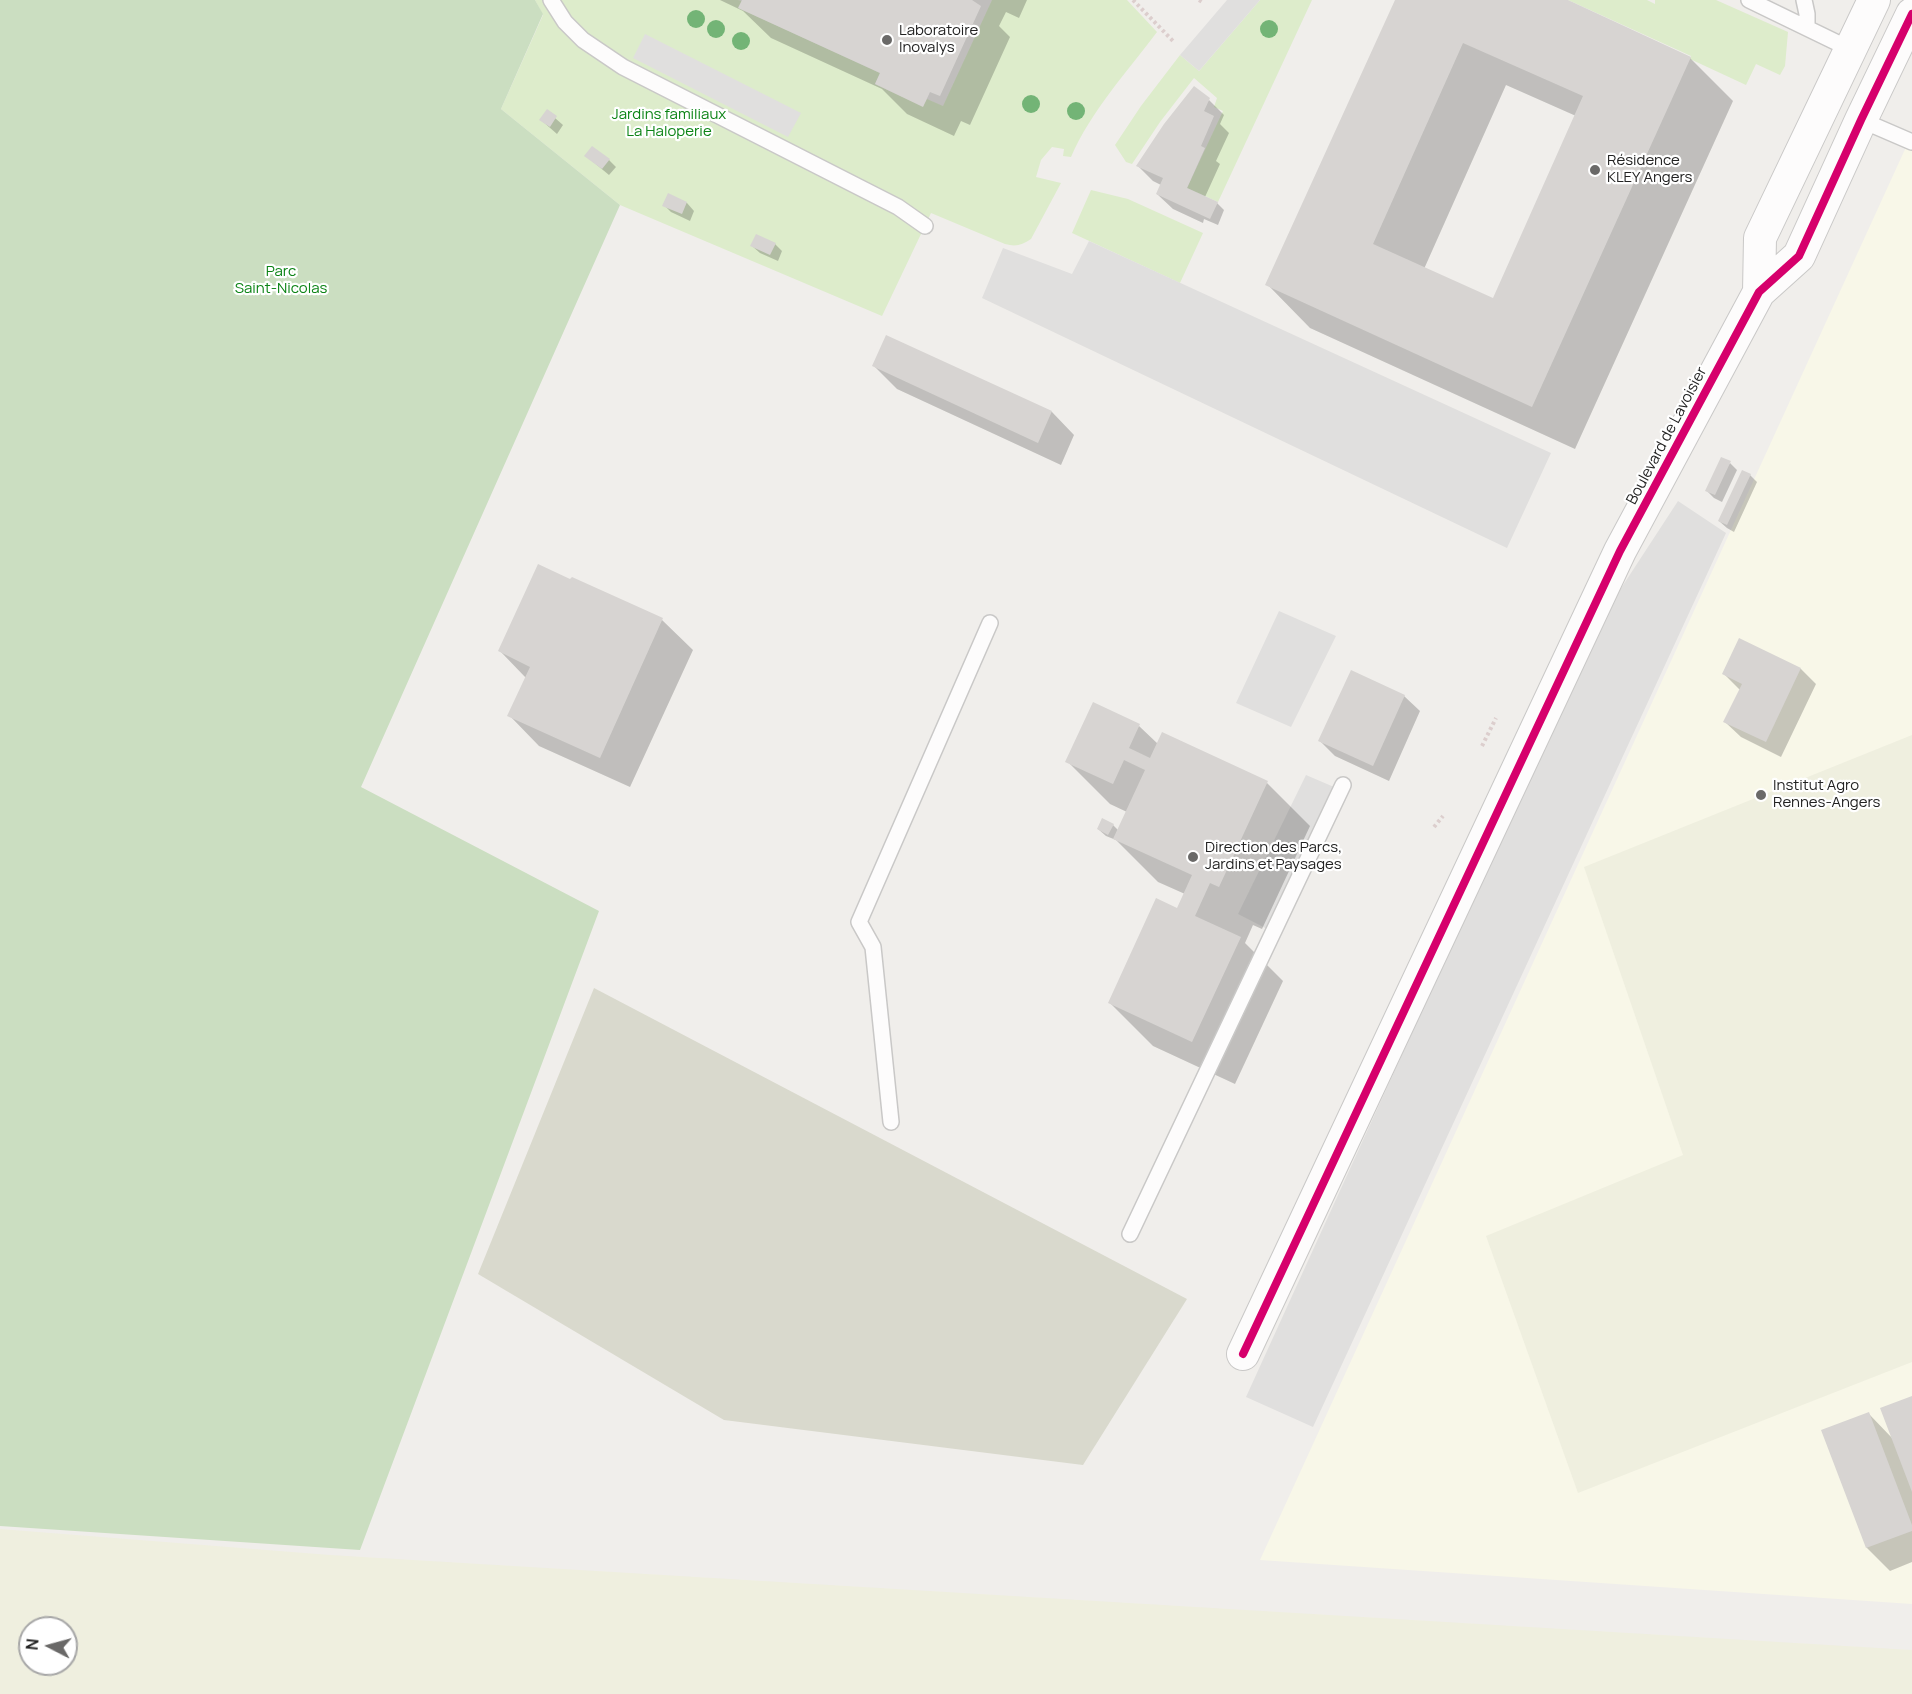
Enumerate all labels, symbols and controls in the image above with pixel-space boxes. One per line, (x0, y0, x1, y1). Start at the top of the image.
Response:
place label: Laboratoire Inovalys (899, 22, 978, 57)
marker: Laboratoire Inovalys (880, 33, 894, 47)
park label: Jardins familiaux La Haloperie (612, 106, 726, 141)
place label: Résidence KLEY Angers (1607, 152, 1692, 187)
marker: Résidence KLEY Angers (1588, 163, 1602, 177)
park label: Parc Saint-Nicolas (235, 263, 327, 298)
street label: Boulevard de Lavoisier (1623, 364, 1711, 508)
place label: Institut Agro Rennes-Angers (1773, 777, 1880, 812)
marker: Institut Agro Rennes-Angers (1754, 788, 1768, 802)
place label: Direction des Parcs, Jardins et Paysages (1205, 839, 1342, 874)
marker: Direction des Parcs, Jardins et Paysages (1186, 850, 1200, 864)
north arrow (18, 1616, 78, 1676)
text: N (21, 1637, 44, 1651)

